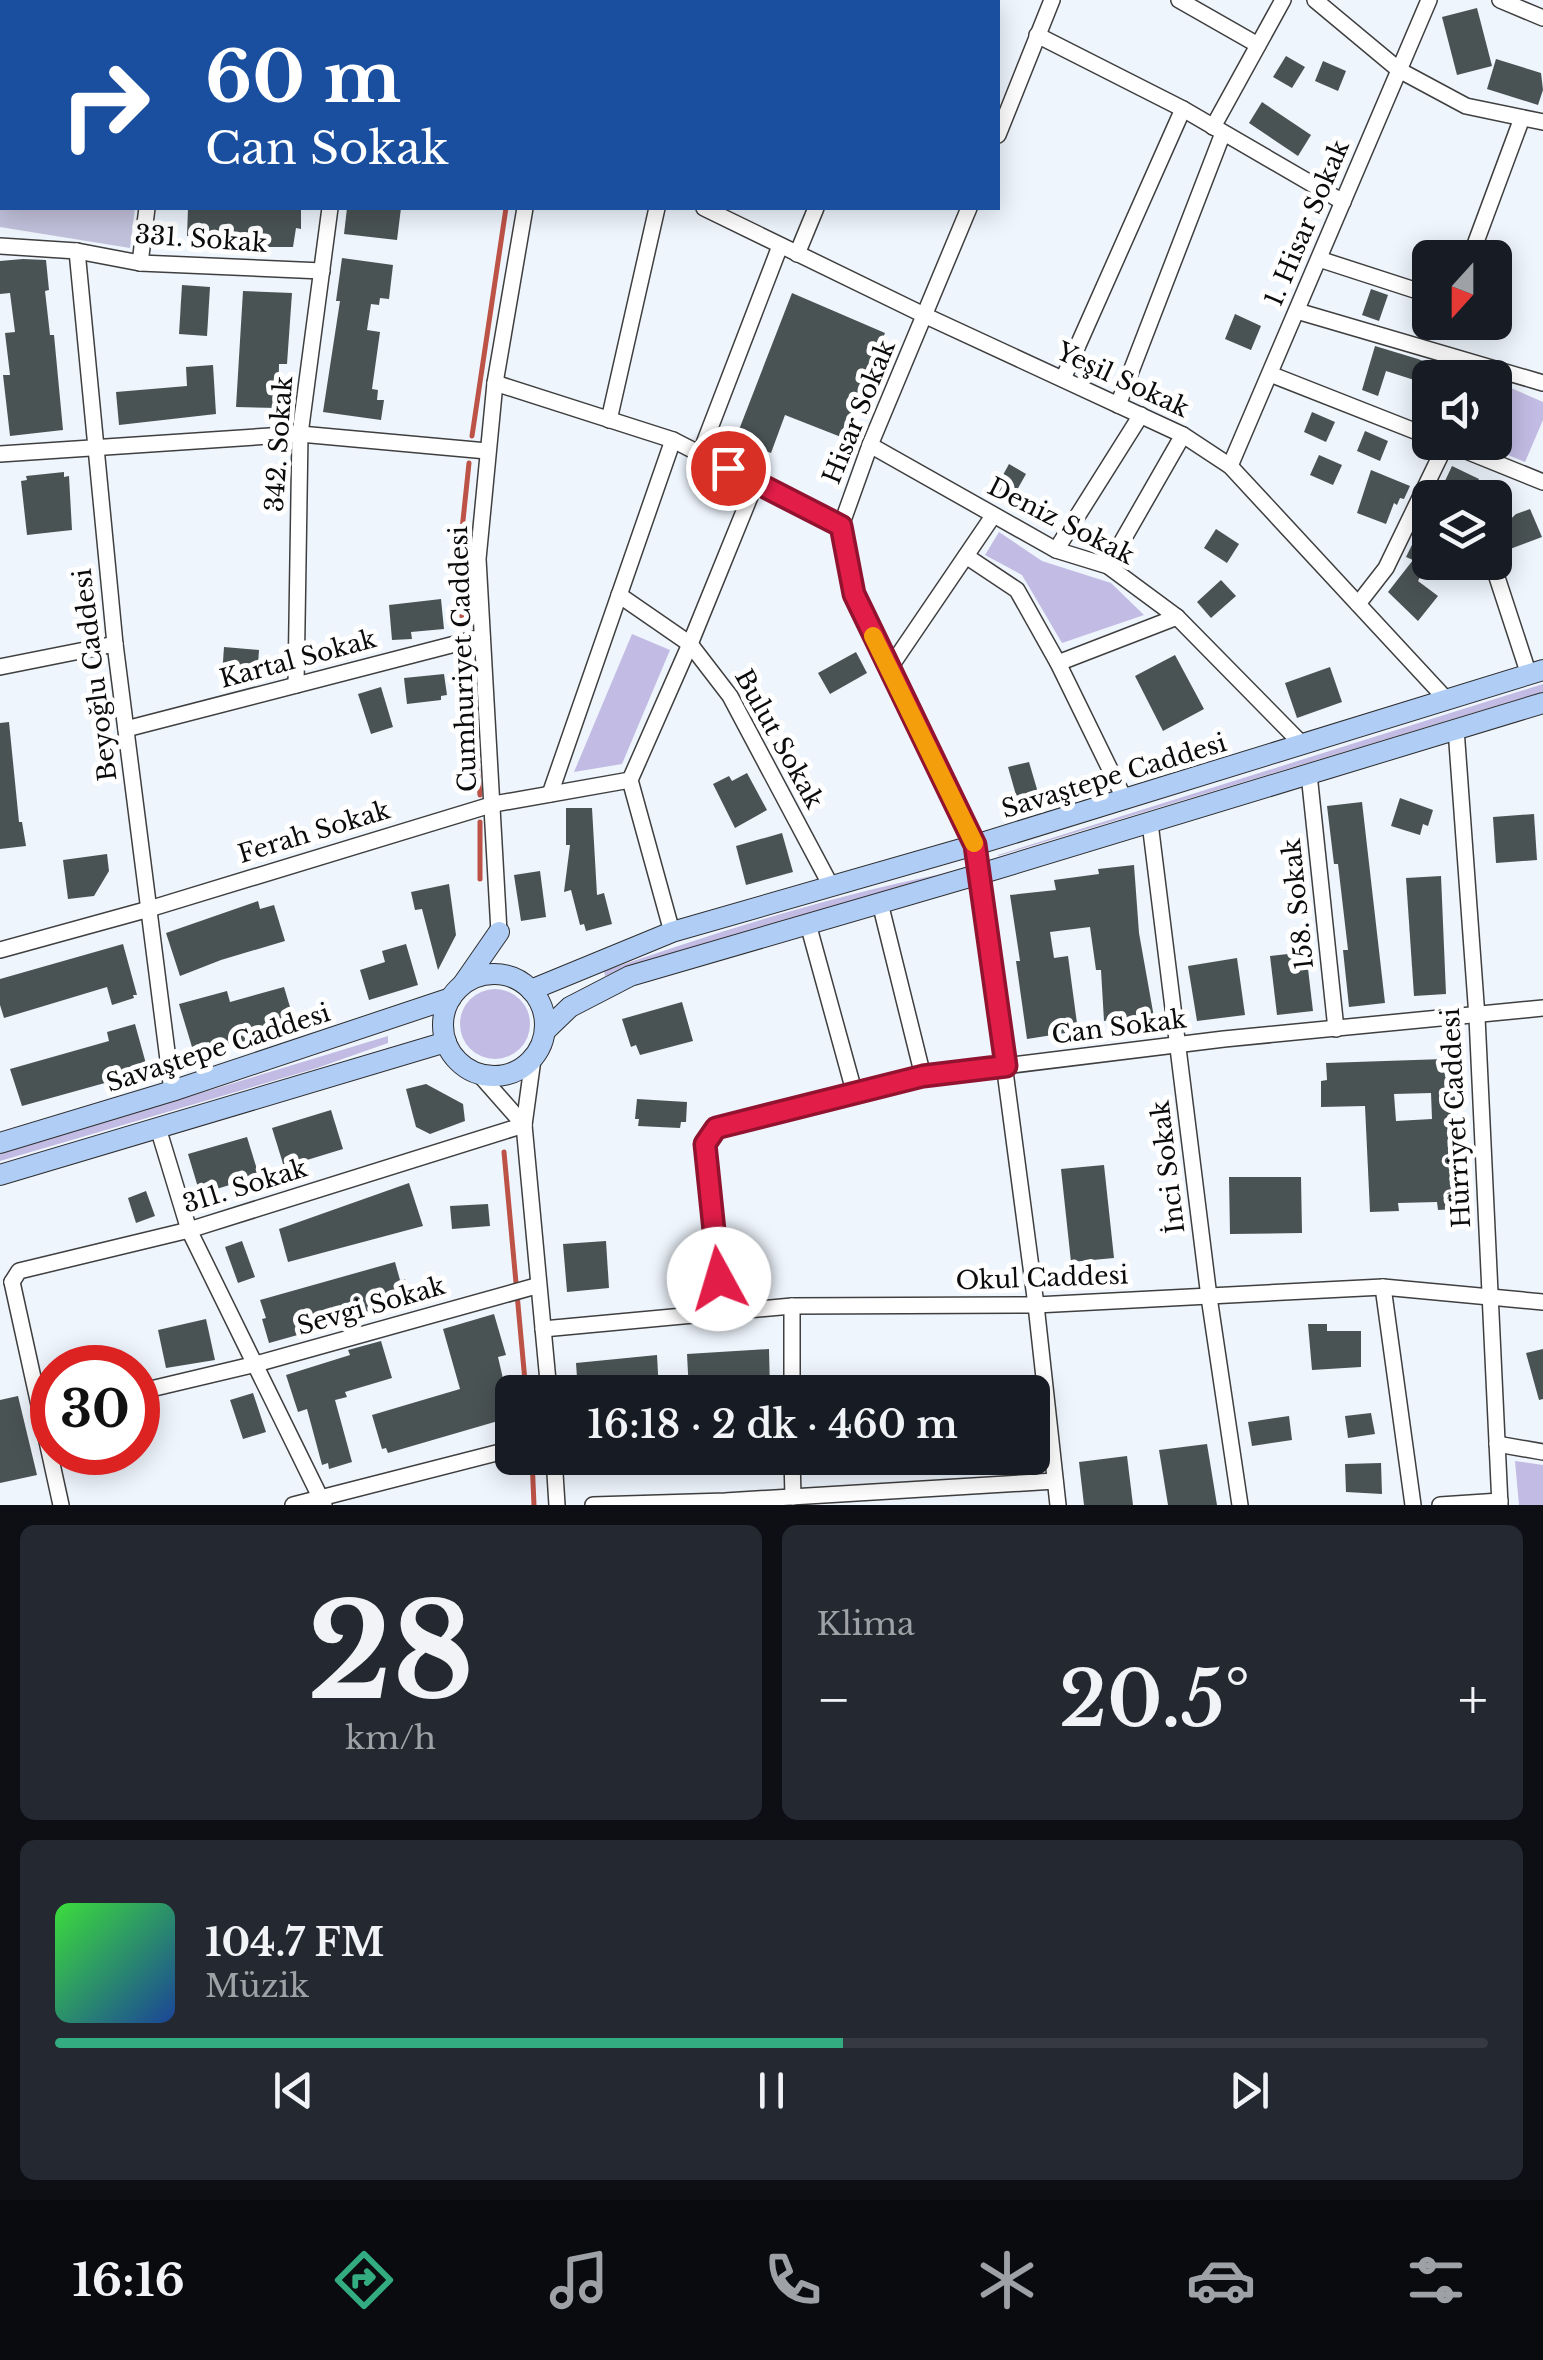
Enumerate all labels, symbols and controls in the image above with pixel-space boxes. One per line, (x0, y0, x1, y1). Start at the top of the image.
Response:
text: 60 m (205, 34, 401, 121)
icon: right (40, 40, 170, 170)
text: Can Sokak (205, 120, 449, 176)
street label: 1. Hisar Sokak (1258, 135, 1356, 311)
street label: 331. Sokak (134, 219, 269, 259)
north arrow (1412, 240, 1512, 340)
map controls (1412, 240, 1512, 580)
street label: Hisar Sokak (816, 335, 902, 488)
street label: Yeşil Sokak (1051, 335, 1195, 424)
button: sound (1412, 360, 1512, 460)
street label: 342. Sokak (259, 374, 299, 513)
pin (686, 426, 771, 511)
icon: arrive (701, 441, 756, 496)
street label: Deniz Sokak (983, 471, 1140, 571)
button: layers (1412, 480, 1512, 580)
street label: Cumhuriyet Caddesi (443, 525, 483, 793)
street label: Beyoğlu Caddesi (67, 567, 123, 783)
street label: Kartal Sokak (216, 623, 380, 695)
street label: Bulut Sokak (728, 664, 830, 815)
street label: Savaştepe Caddesi (998, 727, 1231, 825)
street label: Ferah Sokak (234, 794, 394, 870)
street label: 158. Sokak (1276, 836, 1320, 971)
street label: Savaştepe Caddesi (102, 997, 334, 1099)
street label: Can Sokak (1050, 1003, 1189, 1051)
street label: Hürriyet Caddesi (1435, 1007, 1477, 1229)
street label: İnci Sokak (1143, 1098, 1192, 1235)
street label: 311. Sokak (179, 1152, 312, 1220)
position arrow (667, 1227, 771, 1331)
street label: Okul Caddesi (955, 1259, 1129, 1297)
street label: Sevgi Sokak (293, 1270, 449, 1342)
speed limit sign: 30 (30, 1345, 160, 1475)
text: 16:18 · 2 dk · 460 m (587, 1401, 958, 1448)
text: 28 (307, 1572, 474, 1733)
text: Klima (817, 1604, 915, 1644)
text: 20.5° (1059, 1653, 1250, 1746)
text: − (817, 1666, 851, 1734)
text: + (1458, 1666, 1488, 1734)
text: km/h (345, 1718, 436, 1758)
text: 104.7 FM (205, 1919, 384, 1966)
text: Müzik (205, 1966, 309, 2006)
icon: previous (266, 2063, 321, 2118)
icon: pause (744, 2063, 799, 2118)
icon: next (1222, 2063, 1277, 2118)
icon: directions (329, 2245, 399, 2315)
icon: music (544, 2245, 614, 2315)
icon: phone (758, 2245, 828, 2315)
icon: climate (972, 2245, 1042, 2315)
icon: car (1186, 2245, 1256, 2315)
icon: filters (1401, 2245, 1471, 2315)
text: 16:16 (72, 2252, 185, 2308)

